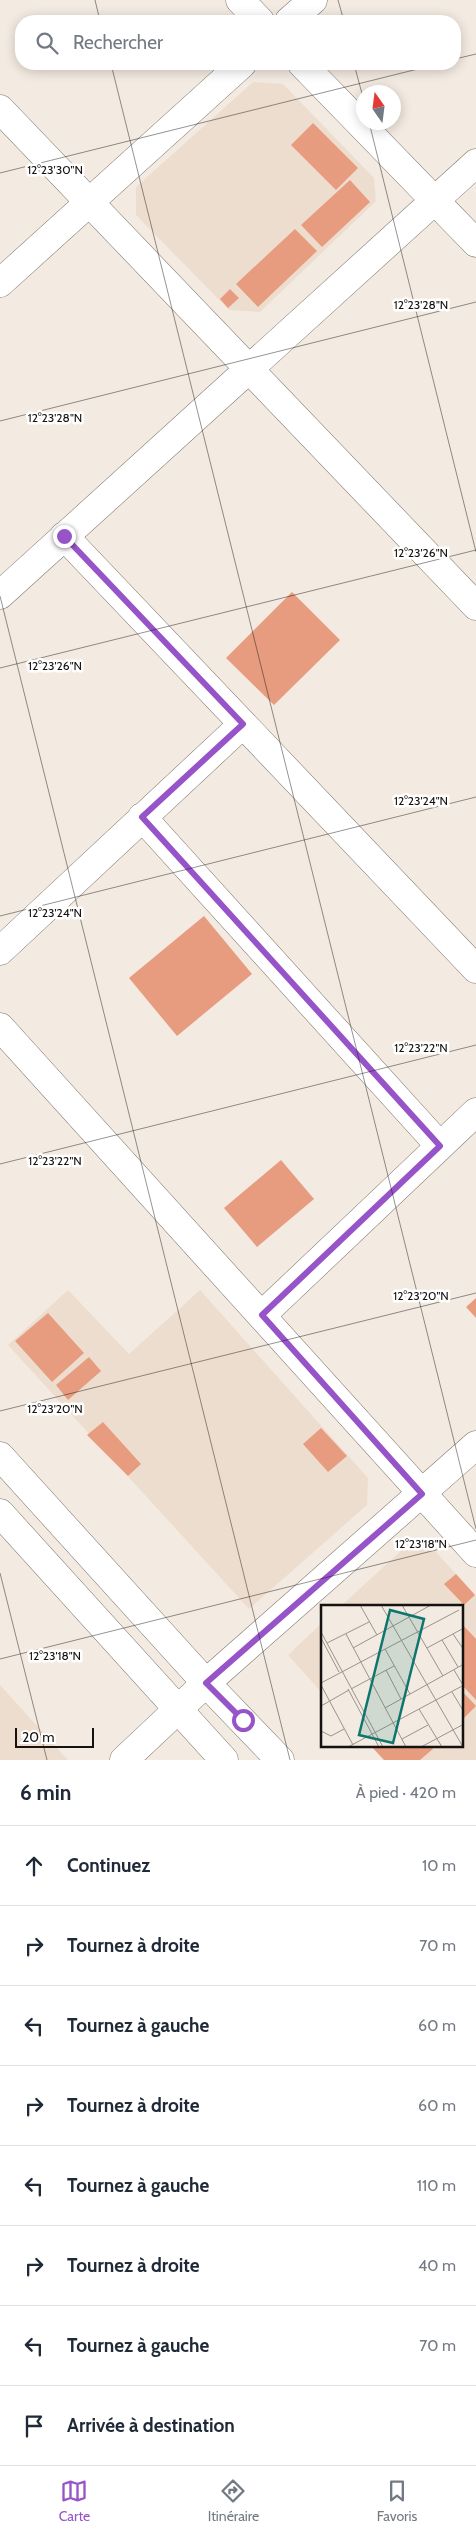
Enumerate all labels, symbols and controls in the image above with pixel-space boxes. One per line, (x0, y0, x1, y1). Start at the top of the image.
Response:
search box (15, 15, 461, 70)
icon: search (33, 29, 61, 57)
text: Rechercher (73, 31, 163, 54)
north arrow (356, 85, 401, 130)
text: 12°23'30"N (27, 162, 83, 177)
text: 12°23'28"N (394, 297, 448, 312)
text: 12°23'28"N (28, 410, 82, 425)
route end (53, 525, 76, 548)
text: 12°23'26"N (394, 545, 448, 560)
text: 12°23'26"N (28, 658, 82, 673)
text: 12°23'24"N (394, 793, 448, 808)
text: 12°23'24"N (28, 905, 82, 920)
text: 12°23'22"N (394, 1040, 448, 1055)
text: 12°23'22"N (28, 1153, 82, 1168)
text: 12°23'20"N (393, 1288, 449, 1303)
text: 12°23'20"N (27, 1401, 83, 1416)
text: 12°23'18"N (395, 1536, 447, 1551)
inset map (321, 1605, 464, 1748)
text: 12°23'18"N (29, 1648, 81, 1663)
route start (232, 1709, 255, 1732)
scale bar (15, 1725, 94, 1748)
text: 20 m (22, 1728, 55, 1746)
text: 6 min (20, 1780, 71, 1805)
text: À pied · 420 m (356, 1783, 456, 1802)
icon: ahead (20, 1852, 48, 1880)
text: Continuez (67, 1854, 150, 1877)
text: 10 m (422, 1856, 456, 1875)
icon: right (20, 1932, 48, 1960)
text: Tournez à droite (67, 1934, 200, 1957)
text: 70 m (419, 1936, 456, 1955)
icon: left (20, 2012, 48, 2040)
text: Tournez à gauche (67, 2014, 209, 2037)
text: 60 m (418, 2016, 456, 2035)
icon: right (20, 2092, 48, 2120)
text: Tournez à droite (67, 2094, 200, 2117)
text: 60 m (418, 2096, 456, 2115)
icon: left (20, 2172, 48, 2200)
text: Tournez à gauche (67, 2174, 209, 2197)
text: 110 m (417, 2176, 456, 2195)
icon: right (20, 2252, 48, 2280)
text: Tournez à droite (67, 2254, 200, 2277)
text: 40 m (418, 2256, 456, 2275)
icon: left (20, 2332, 48, 2360)
text: Tournez à gauche (67, 2334, 209, 2357)
text: 70 m (419, 2336, 456, 2355)
icon: arrive (20, 2412, 48, 2440)
text: Arrivée à destination (67, 2414, 235, 2437)
tab: Carte (59, 2477, 90, 2525)
tab: Itinéraire (208, 2477, 259, 2525)
tab: Favoris (377, 2477, 417, 2525)

